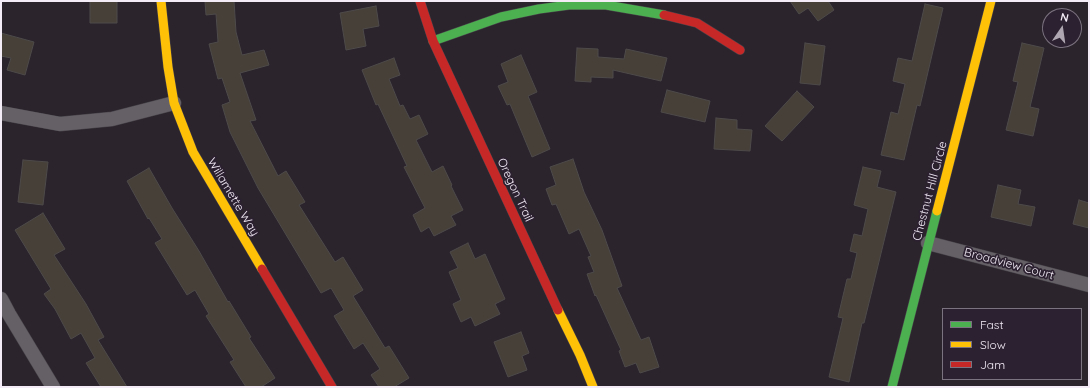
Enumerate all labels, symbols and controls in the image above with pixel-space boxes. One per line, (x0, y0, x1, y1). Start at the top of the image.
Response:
north arrow (1042, 8, 1082, 48)
text: N (1059, 10, 1070, 25)
street label: Chestnut Hill Circle (910, 140, 950, 242)
street label: Willamette Way (204, 155, 262, 239)
street label: Oregon Trail (494, 156, 536, 224)
street label: Broadview Court (962, 245, 1056, 283)
legend (942, 308, 1082, 380)
text: Fast (980, 317, 1004, 332)
text: Slow (980, 337, 1006, 352)
text: Jam (980, 357, 1005, 372)

